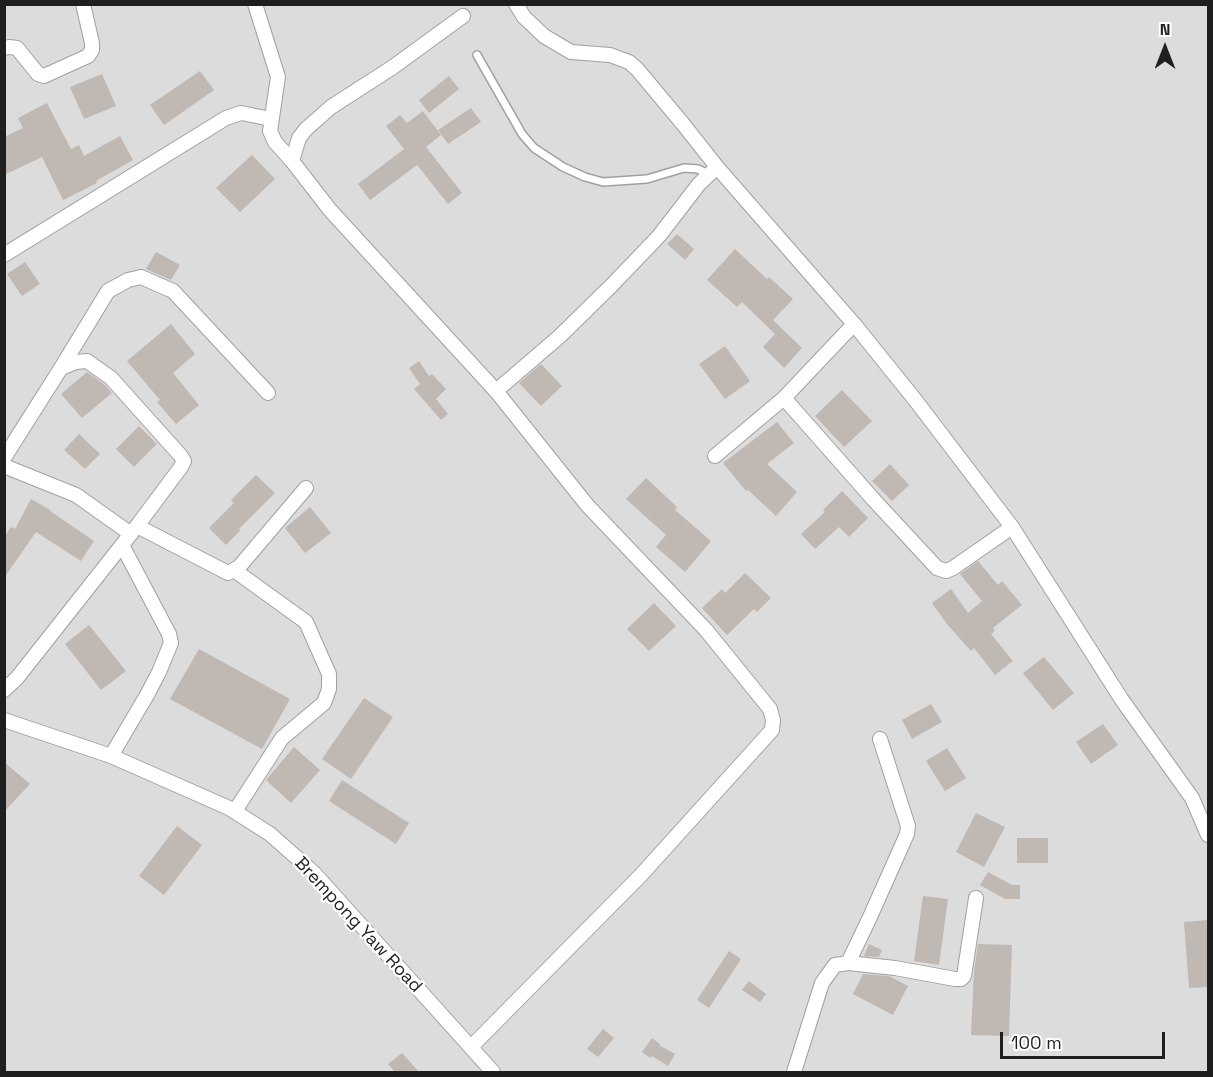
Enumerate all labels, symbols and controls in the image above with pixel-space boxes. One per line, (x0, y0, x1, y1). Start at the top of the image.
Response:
north arrow (1135, 18, 1195, 78)
text: N (1160, 19, 1170, 40)
street label: Brempong Yaw Road (290, 853, 426, 997)
scale bar (1003, 1020, 1168, 1058)
text: 100 m (1011, 1031, 1062, 1054)

